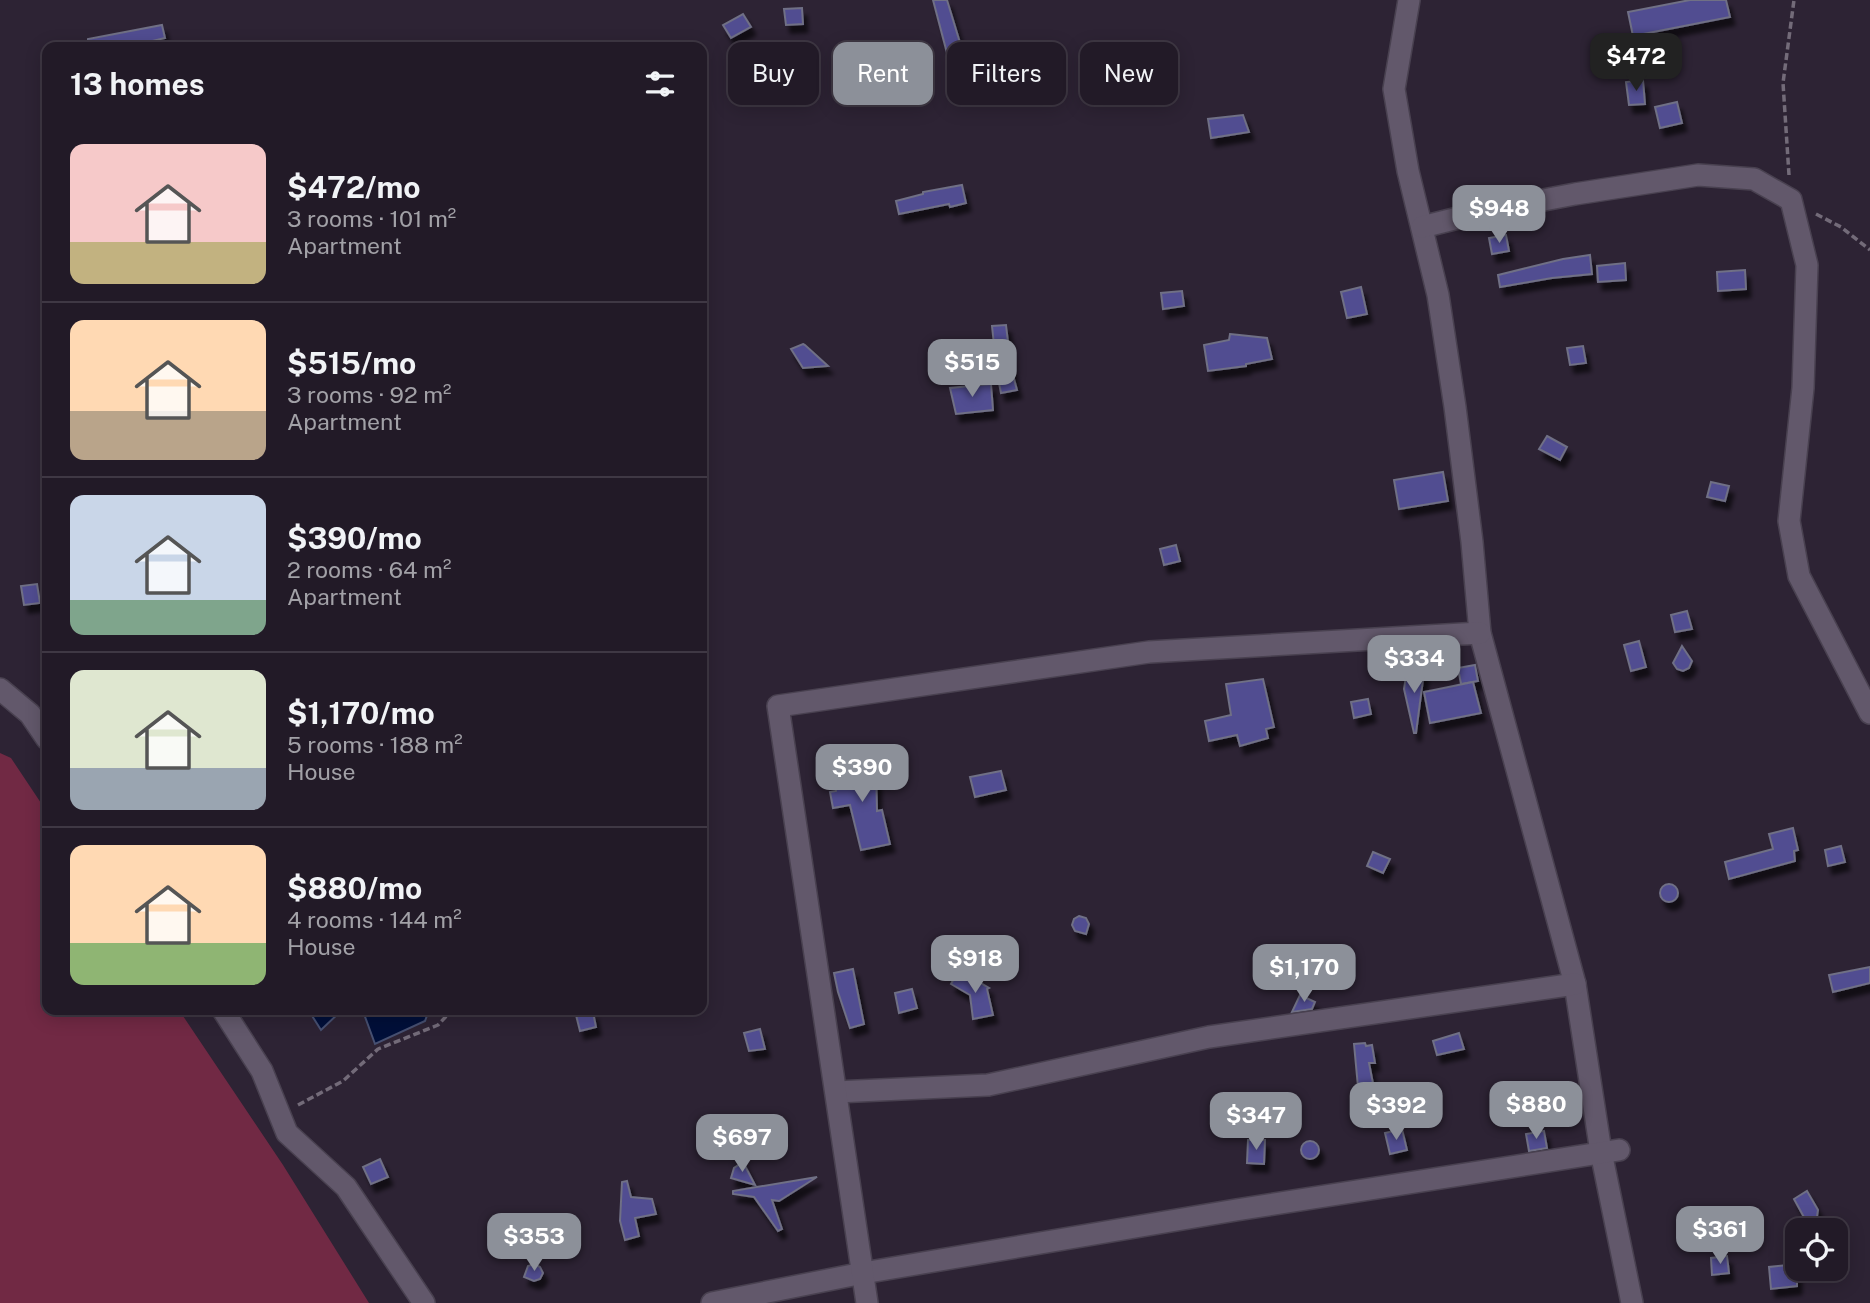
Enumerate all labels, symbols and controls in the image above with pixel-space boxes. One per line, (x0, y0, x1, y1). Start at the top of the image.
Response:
pin: $472 (1595, 34, 1677, 93)
chip: Buy (728, 42, 819, 105)
chip: Rent (833, 42, 933, 105)
chip: Filters (947, 42, 1066, 105)
chip: New (1080, 42, 1178, 105)
text: $472 (1606, 42, 1666, 69)
icon: filters (641, 65, 679, 103)
text: 13 homes (70, 66, 205, 102)
text: $472/mo (287, 169, 421, 205)
icon: home (126, 172, 210, 256)
pin: $948 (1458, 186, 1540, 245)
text: $948 (1468, 194, 1530, 221)
text: 3 rooms · 101 m² (287, 205, 456, 232)
text: Apartment (287, 232, 402, 259)
pin: $515 (931, 340, 1013, 399)
text: $515/mo (287, 345, 416, 381)
icon: home (126, 348, 210, 432)
text: $515 (944, 348, 1000, 375)
text: 3 rooms · 92 m² (287, 381, 452, 408)
text: Apartment (287, 408, 402, 435)
text: $390/mo (287, 520, 422, 556)
icon: home (126, 523, 210, 607)
text: 2 rooms · 64 m² (287, 556, 451, 583)
text: Apartment (287, 583, 402, 610)
pin: $334 (1373, 636, 1455, 695)
text: $334 (1383, 644, 1445, 671)
text: $1,170/mo (287, 695, 435, 731)
icon: home (126, 698, 210, 782)
text: 5 rooms · 188 m² (287, 731, 463, 758)
pin: $390 (821, 744, 903, 804)
text: $390 (832, 753, 892, 780)
text: House (287, 758, 355, 785)
text: $880/mo (287, 870, 422, 906)
icon: home (126, 873, 210, 957)
text: 4 rooms · 144 m² (287, 906, 462, 933)
text: House (287, 933, 355, 960)
pin: $918 (934, 936, 1016, 995)
text: $918 (947, 944, 1003, 971)
pin: $1,170 (1247, 944, 1361, 1004)
text: $1,170 (1269, 953, 1339, 980)
pin: $392 (1355, 1082, 1437, 1142)
pin: $880 (1495, 1082, 1577, 1141)
text: $880 (1505, 1090, 1567, 1117)
text: $392 (1366, 1091, 1426, 1118)
pin: $347 (1215, 1092, 1297, 1152)
text: $347 (1226, 1101, 1286, 1128)
pin: $697 (701, 1114, 783, 1174)
text: $697 (712, 1123, 772, 1150)
pin: $361 (1679, 1206, 1761, 1266)
pin: $353 (493, 1214, 575, 1273)
text: $361 (1692, 1215, 1748, 1242)
map controls (1785, 1218, 1848, 1281)
button: locate (1785, 1218, 1848, 1281)
text: $353 (503, 1222, 565, 1249)

